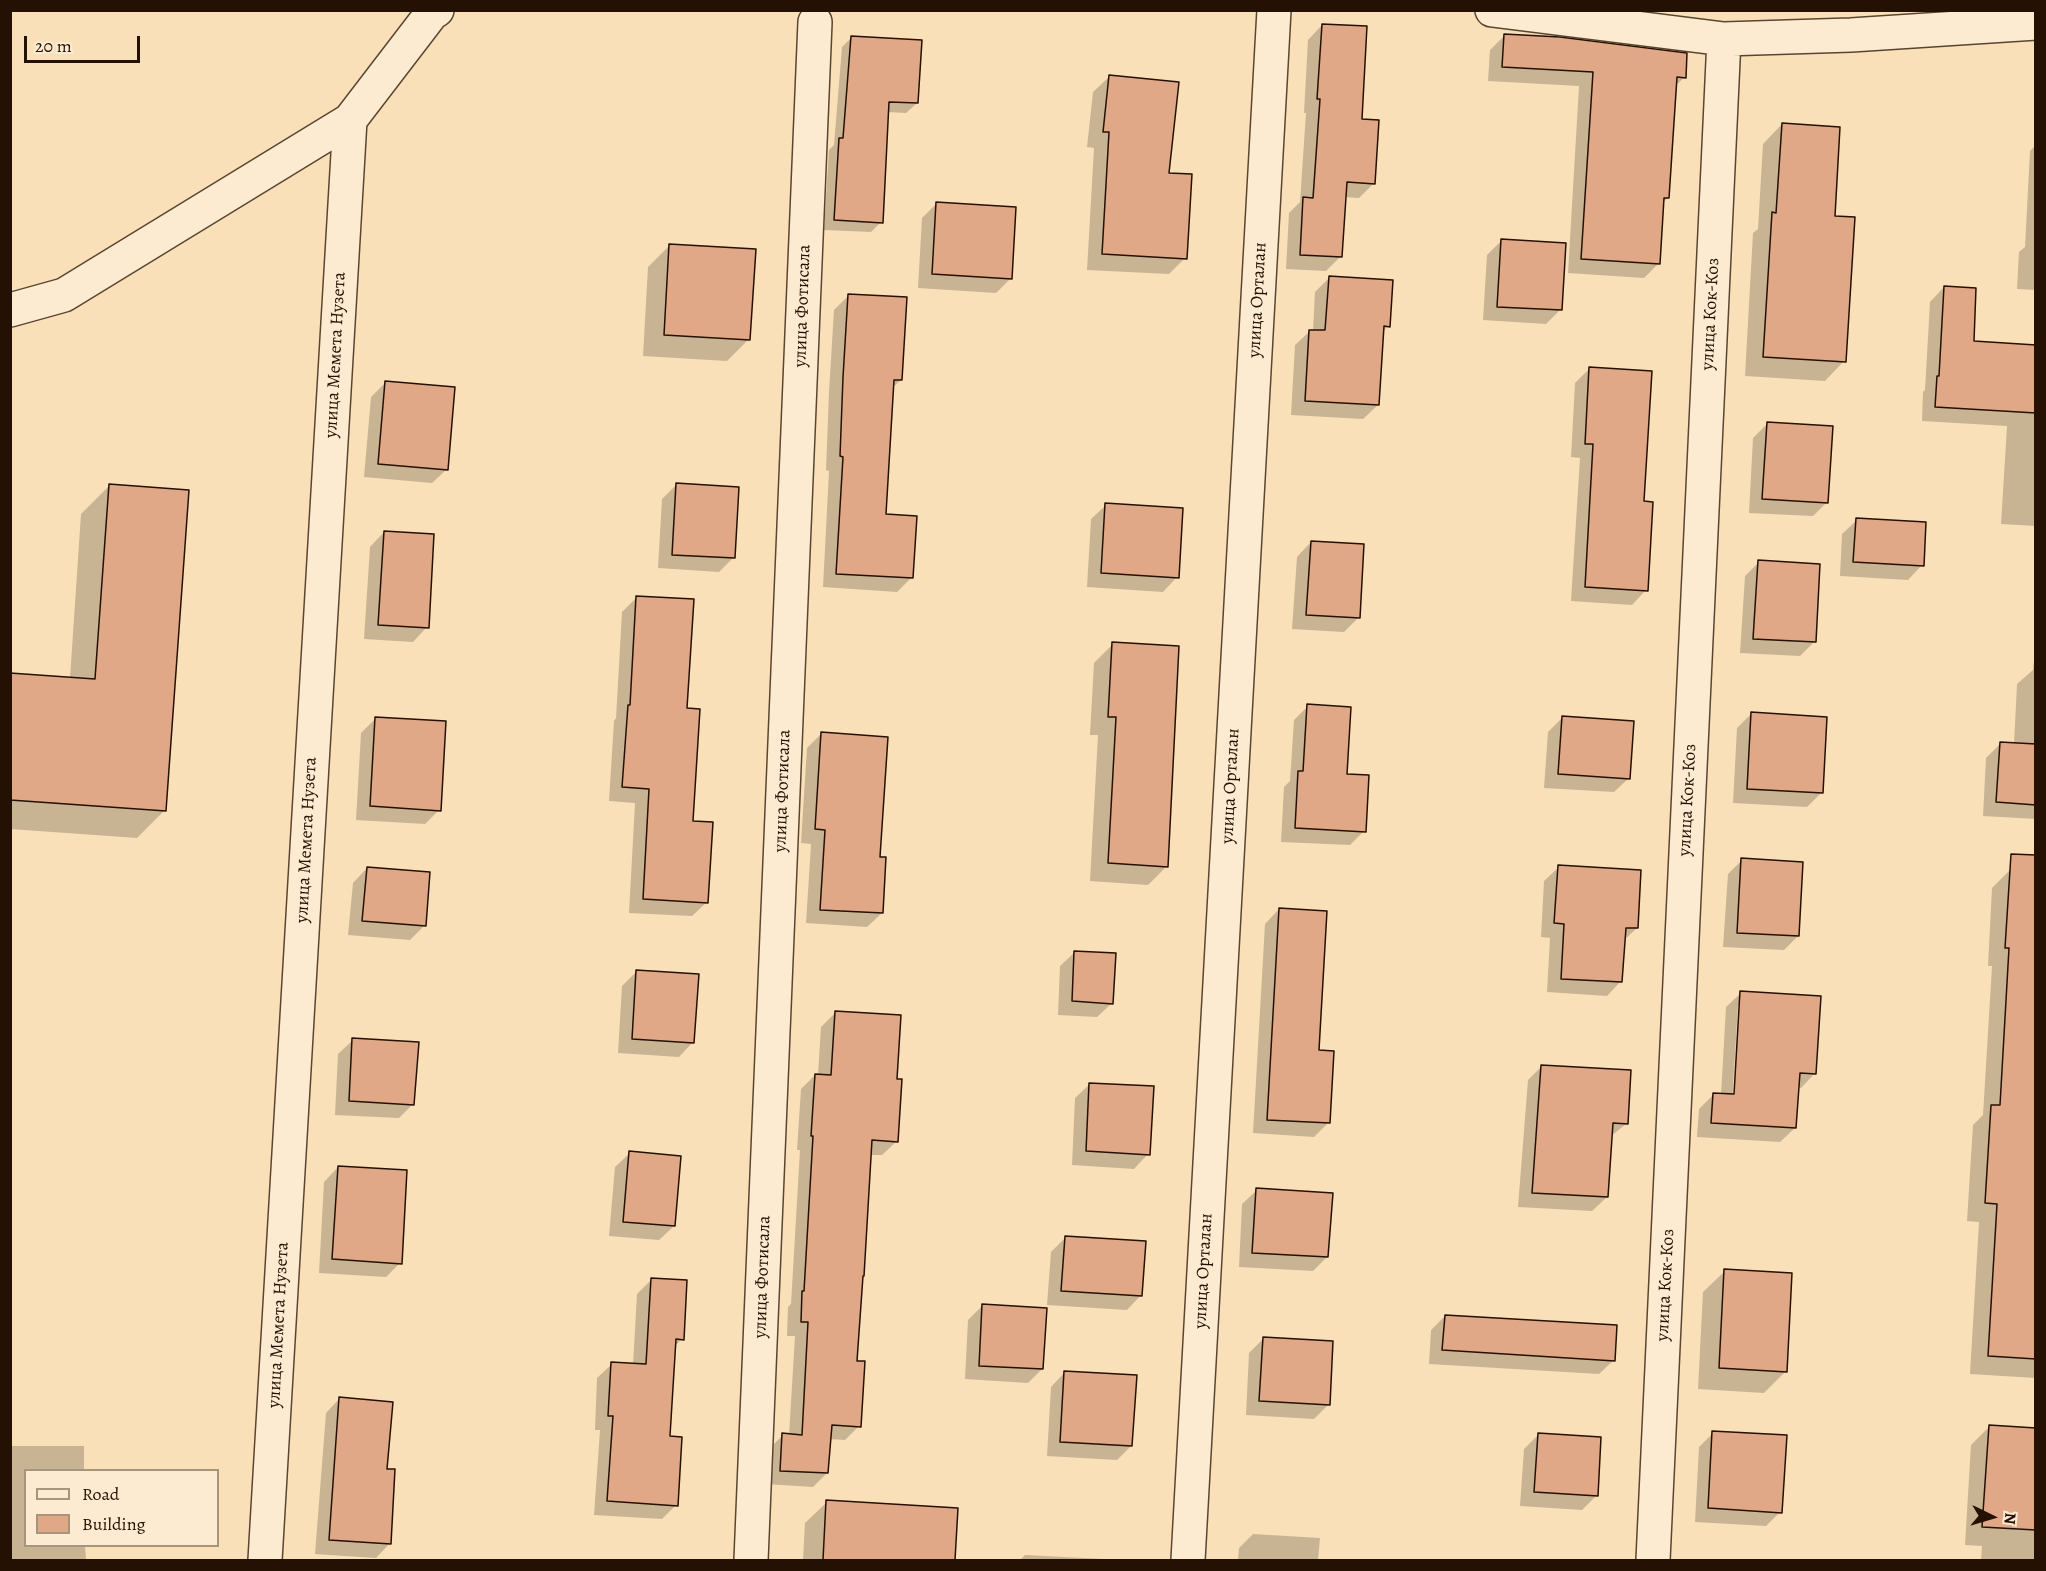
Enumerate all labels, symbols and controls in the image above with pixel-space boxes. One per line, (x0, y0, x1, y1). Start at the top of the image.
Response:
scale bar (27, 24, 142, 62)
text: 20 m (35, 34, 72, 58)
street label: улица Орталан (1244, 242, 1272, 358)
street label: улица Фотисала (790, 244, 816, 368)
street label: улица Кок-Коз (1697, 257, 1725, 371)
street label: улица Мемета Нузета (321, 271, 351, 439)
street label: улица Орталан (1217, 728, 1245, 844)
street label: улица Фотисала (770, 729, 796, 853)
street label: улица Кок-Коз (1674, 743, 1702, 857)
street label: улица Мемета Нузета (292, 756, 322, 924)
street label: улица Орталан (1190, 1213, 1218, 1329)
street label: улица Фотисала (750, 1215, 776, 1339)
street label: улица Кок-Коз (1652, 1228, 1680, 1342)
street label: улица Мемета Нузета (264, 1241, 294, 1409)
legend (24, 1469, 219, 1547)
text: Road (82, 1482, 119, 1506)
north arrow (1962, 1487, 2022, 1547)
text: Building (82, 1512, 146, 1536)
text: N (1998, 1512, 2021, 1525)

